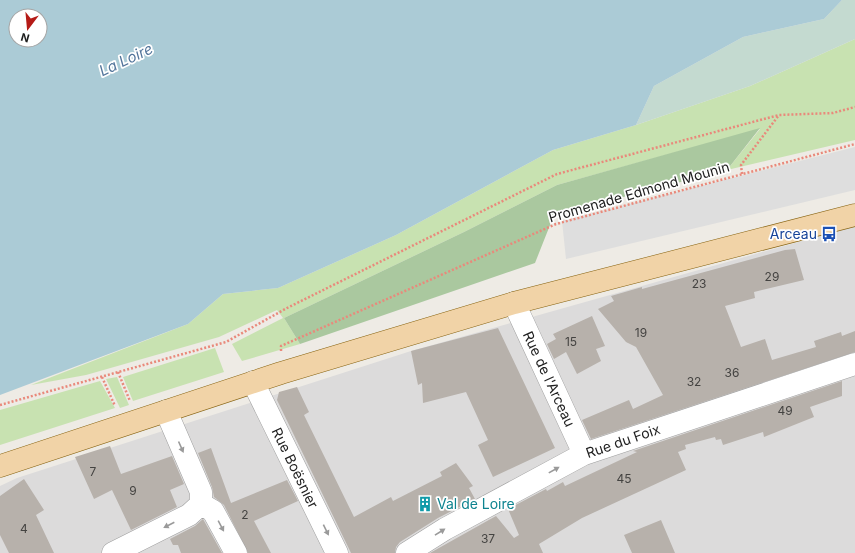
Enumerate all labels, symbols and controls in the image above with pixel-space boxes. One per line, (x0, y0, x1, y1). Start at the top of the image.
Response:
north arrow (8, 8, 48, 48)
text: N (19, 30, 31, 45)
water label: La Loire (96, 39, 156, 80)
street label: Promenade Edmond Mounin (546, 158, 731, 226)
place label: Arceau (770, 225, 817, 242)
bus stop icon: Arceau (820, 225, 838, 243)
house number: 29 (765, 269, 779, 284)
house number: 23 (692, 276, 706, 291)
house number: 19 (635, 325, 647, 340)
street label: Rue de l'Arceau (520, 328, 579, 429)
house number: 15 (565, 334, 577, 349)
house number: 36 (725, 365, 739, 380)
house number: 32 (687, 374, 701, 389)
house number: 49 (777, 403, 793, 418)
street label: Rue du Foix (584, 420, 662, 461)
street label: Rue Boësnier (269, 425, 322, 511)
one-way arrow (178, 441, 185, 453)
house number: 7 (90, 464, 97, 479)
one-way arrow (548, 466, 560, 473)
house number: 45 (616, 471, 632, 486)
house number: 9 (129, 483, 137, 498)
building icon: Val de Loire (416, 495, 434, 513)
place label: Val de Loire (437, 495, 515, 512)
house number: 2 (241, 507, 249, 522)
one-way arrow (218, 520, 224, 531)
house number: 4 (20, 521, 28, 536)
one-way arrow (163, 522, 174, 529)
one-way arrow (323, 525, 329, 536)
one-way arrow (434, 529, 446, 536)
house number: 37 (481, 531, 495, 546)

